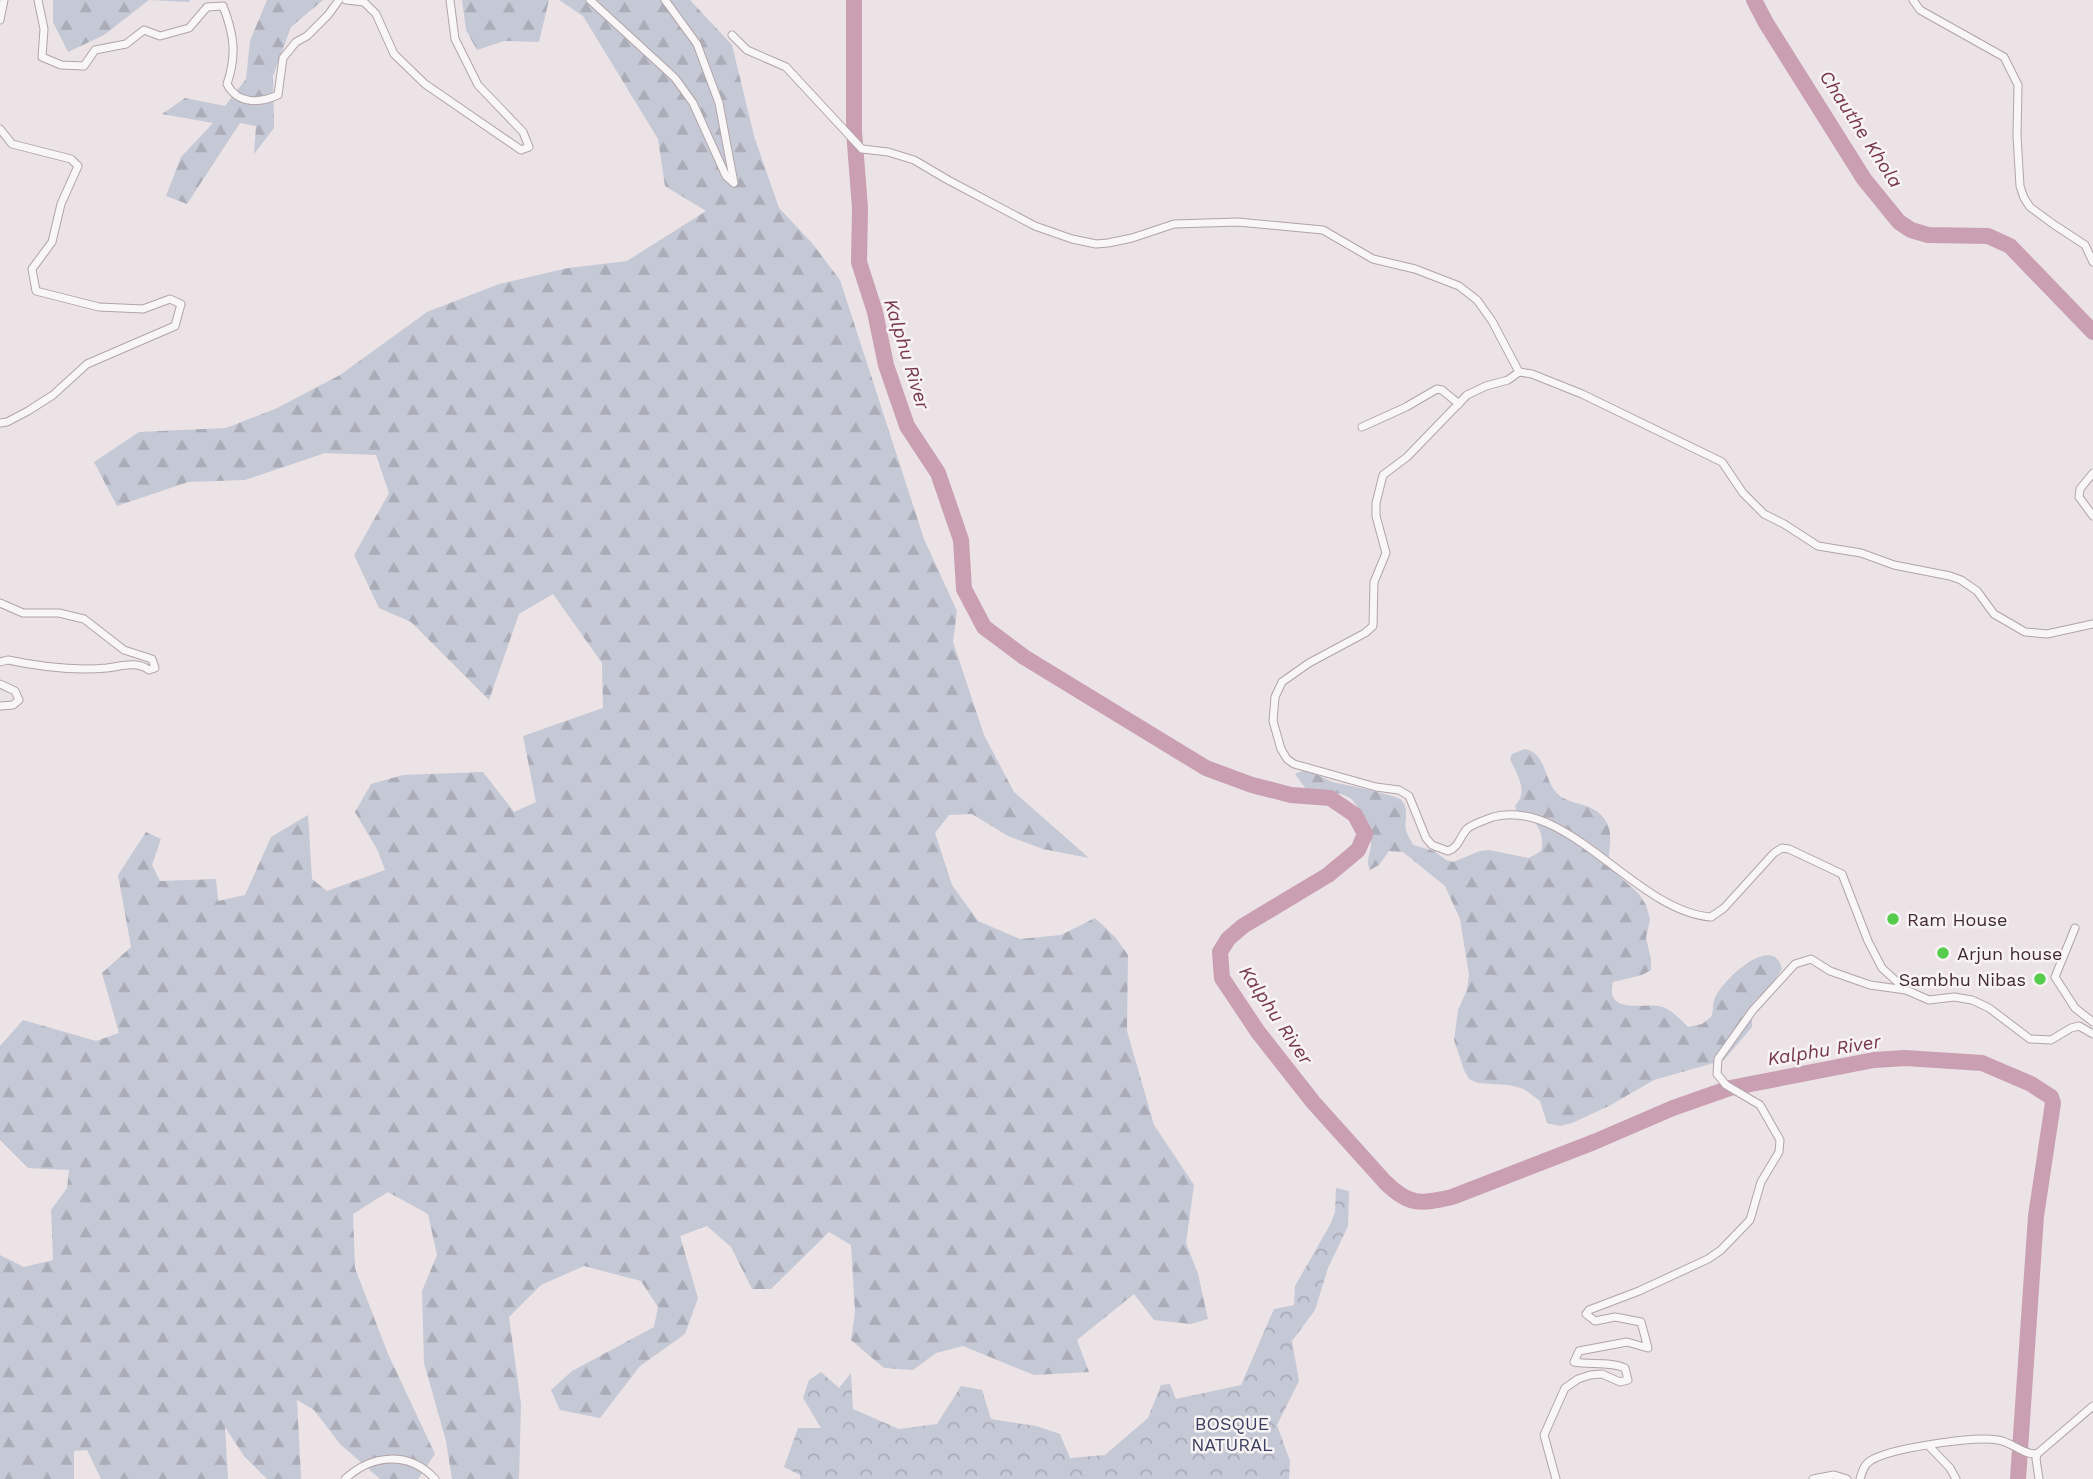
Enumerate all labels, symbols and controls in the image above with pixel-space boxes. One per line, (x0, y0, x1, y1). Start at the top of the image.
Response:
water label: Chauthe Khola (1814, 66, 1908, 192)
water label: Kalphu River (879, 296, 935, 413)
place label: Ram House (1907, 909, 2007, 930)
marker: Ram House (1885, 911, 1901, 927)
place label: Arjun house (1957, 943, 2062, 964)
marker: Arjun house (1935, 945, 1951, 961)
water label: Kalphu River (1234, 961, 1318, 1069)
place label: Sambhu Nibas (1899, 969, 2026, 990)
marker: Sambhu Nibas (2032, 971, 2048, 987)
water label: Kalphu River (1766, 1030, 1883, 1070)
park label: BOSQUE NATURAL (1191, 1413, 1273, 1455)

